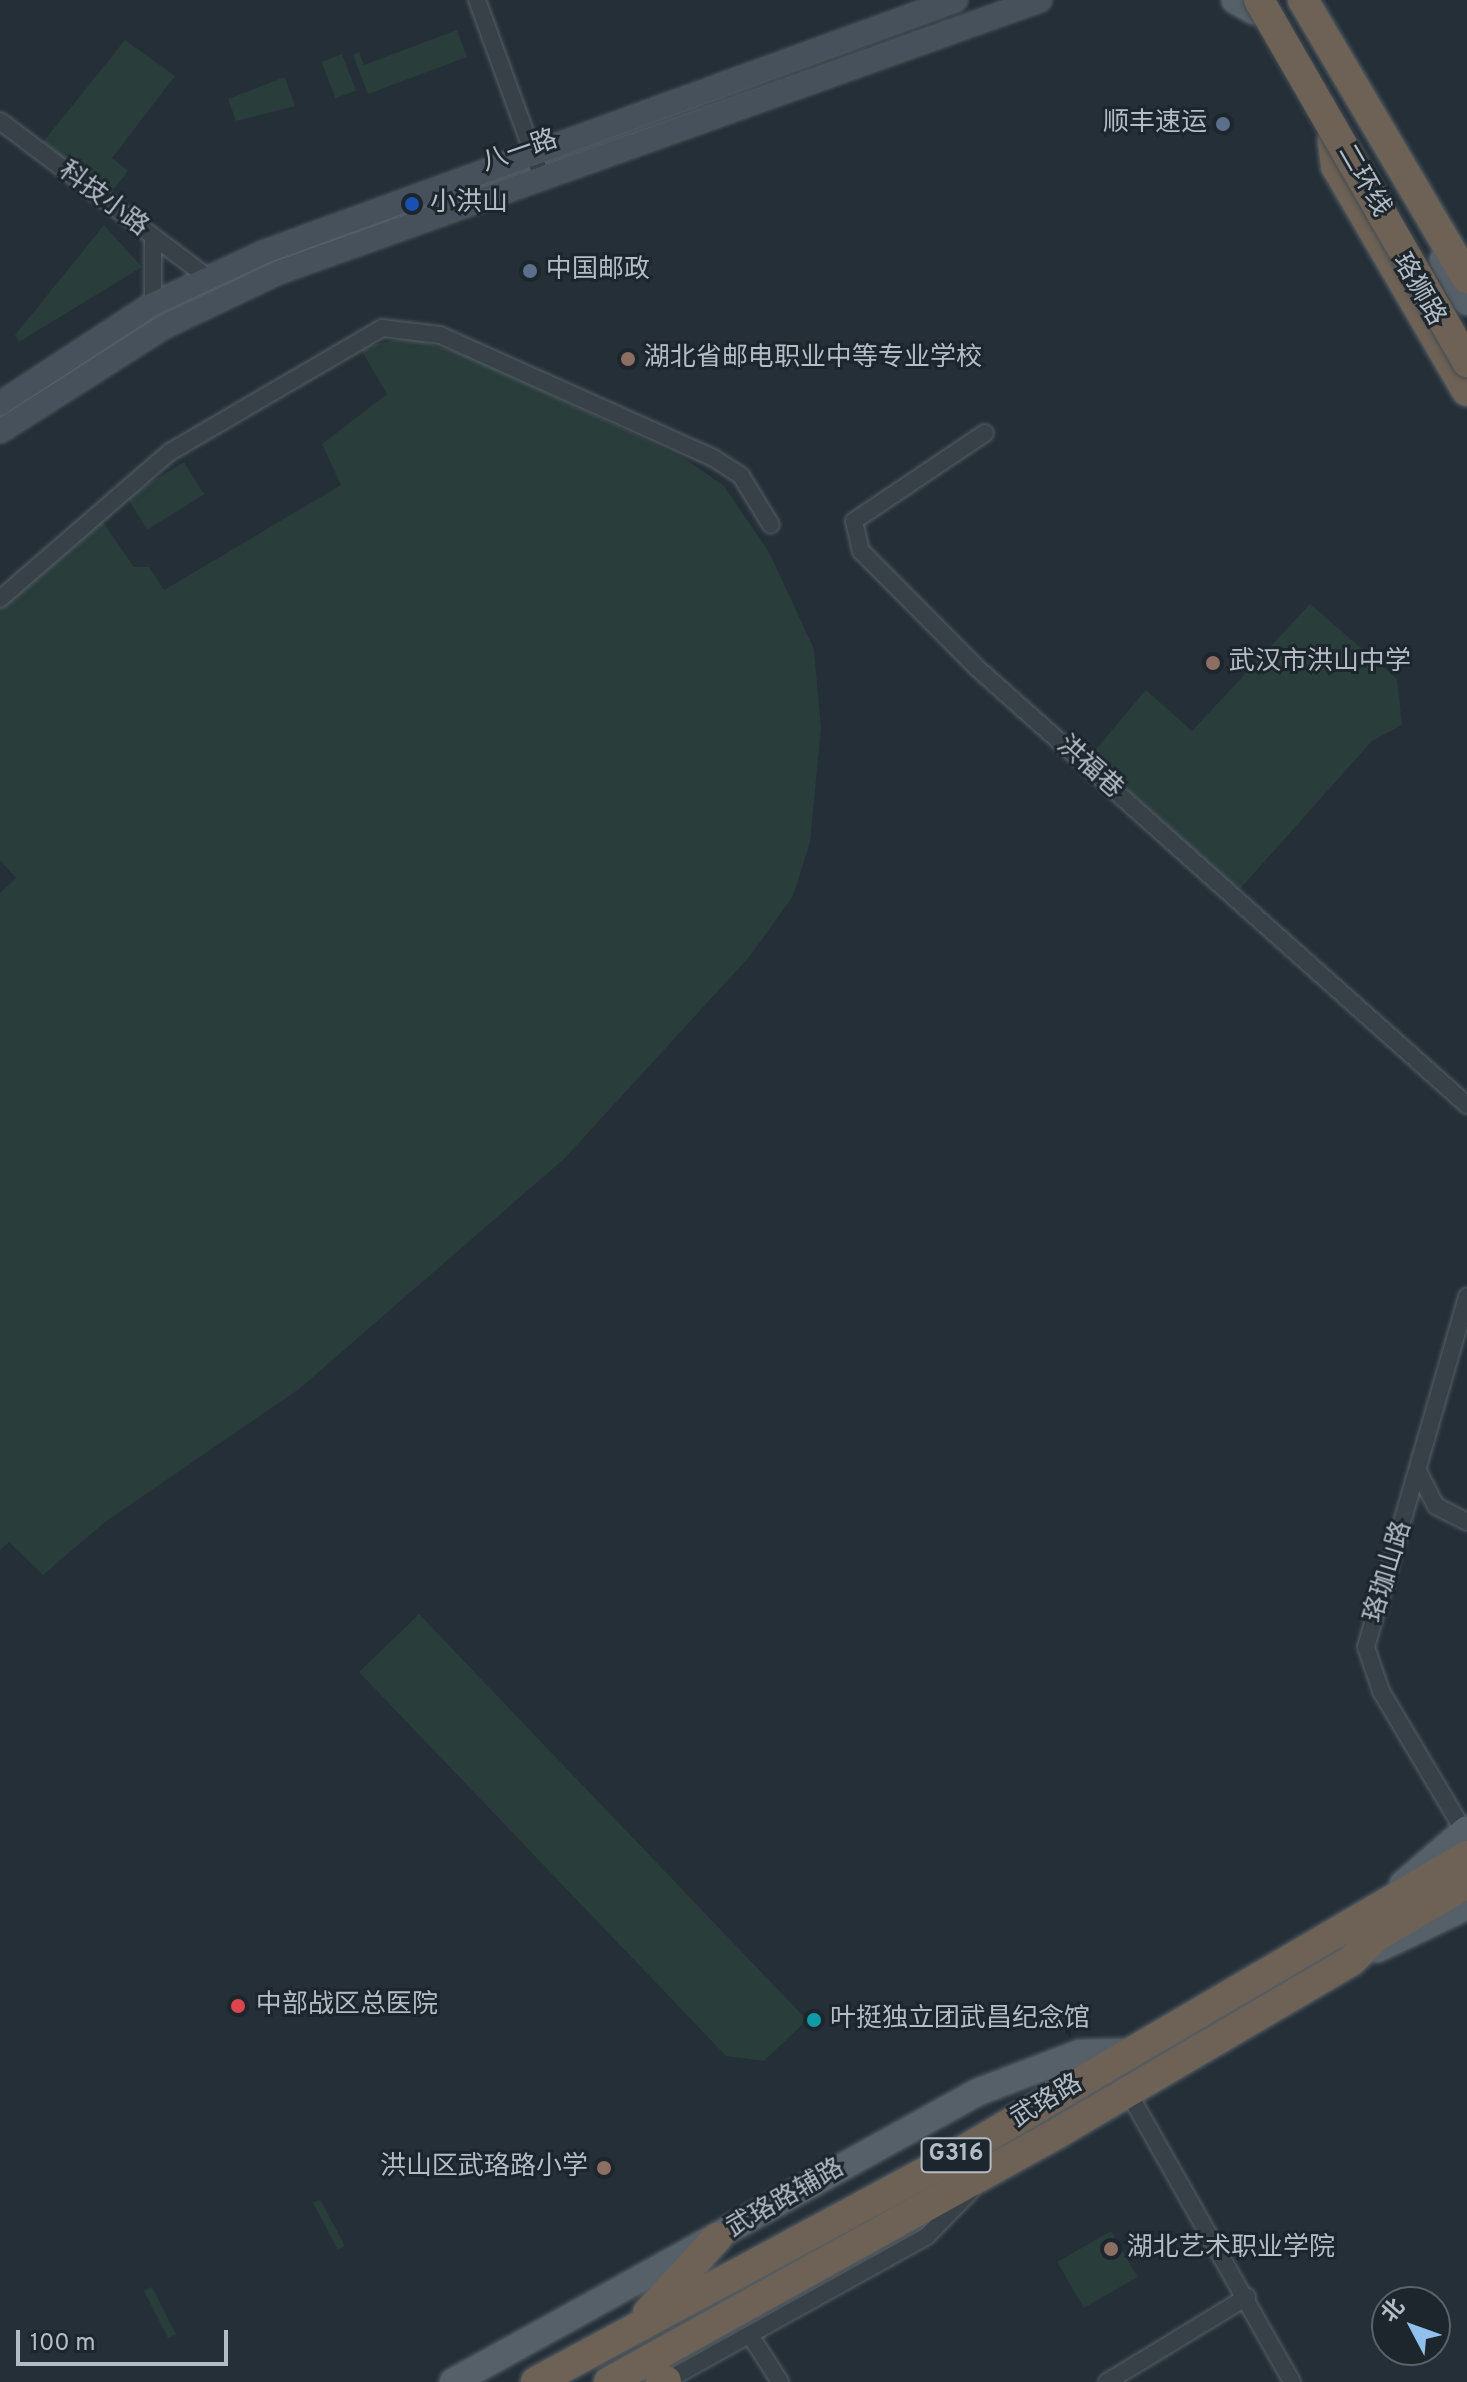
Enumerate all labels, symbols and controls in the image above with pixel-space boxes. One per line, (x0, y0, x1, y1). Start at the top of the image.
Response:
place label: 顺丰速运 (1103, 108, 1207, 140)
marker: 顺丰速运 (1214, 115, 1232, 133)
street label: 八一路 (478, 125, 562, 179)
street label: 二环线 (1330, 139, 1396, 223)
street label: 科技小路 (52, 156, 154, 244)
place label: 小洪山 (430, 188, 508, 220)
marker: 小洪山 (401, 193, 423, 215)
street label: 珞狮路 (1385, 248, 1451, 332)
place label: 中国邮政 (546, 255, 650, 287)
marker: 中国邮政 (521, 262, 539, 280)
place label: 湖北省邮电职业中等专业学校 (644, 343, 982, 375)
marker: 湖北省邮电职业中等专业学校 (619, 350, 637, 368)
place label: 武汉市洪山中学 (1229, 647, 1411, 679)
marker: 武汉市洪山中学 (1204, 654, 1222, 672)
street label: 洪福巷 (1050, 730, 1128, 806)
street label: 珞珈山路 (1359, 1518, 1419, 1626)
place label: 中部战区总医院 (256, 1990, 438, 2022)
marker: 中部战区总医院 (227, 1995, 249, 2017)
place label: 叶挺独立团武昌纪念馆 (830, 2004, 1090, 2036)
marker: 叶挺独立团武昌纪念馆 (805, 2011, 823, 2029)
street label: 武珞路 (1006, 2069, 1088, 2135)
road number: G316 (920, 2135, 992, 2175)
place label: 洪山区武珞路小学 (380, 2152, 588, 2184)
street label: 武珞路辅路 (722, 2153, 850, 2245)
marker: 洪山区武珞路小学 (595, 2159, 613, 2177)
place label: 湖北艺术职业学院 (1127, 2233, 1335, 2265)
marker: 湖北艺术职业学院 (1102, 2240, 1120, 2258)
north arrow (1371, 2286, 1451, 2366)
text: 北 (1377, 2294, 1411, 2328)
scale bar (20, 2314, 232, 2364)
text: 100 m (30, 2329, 96, 2359)

